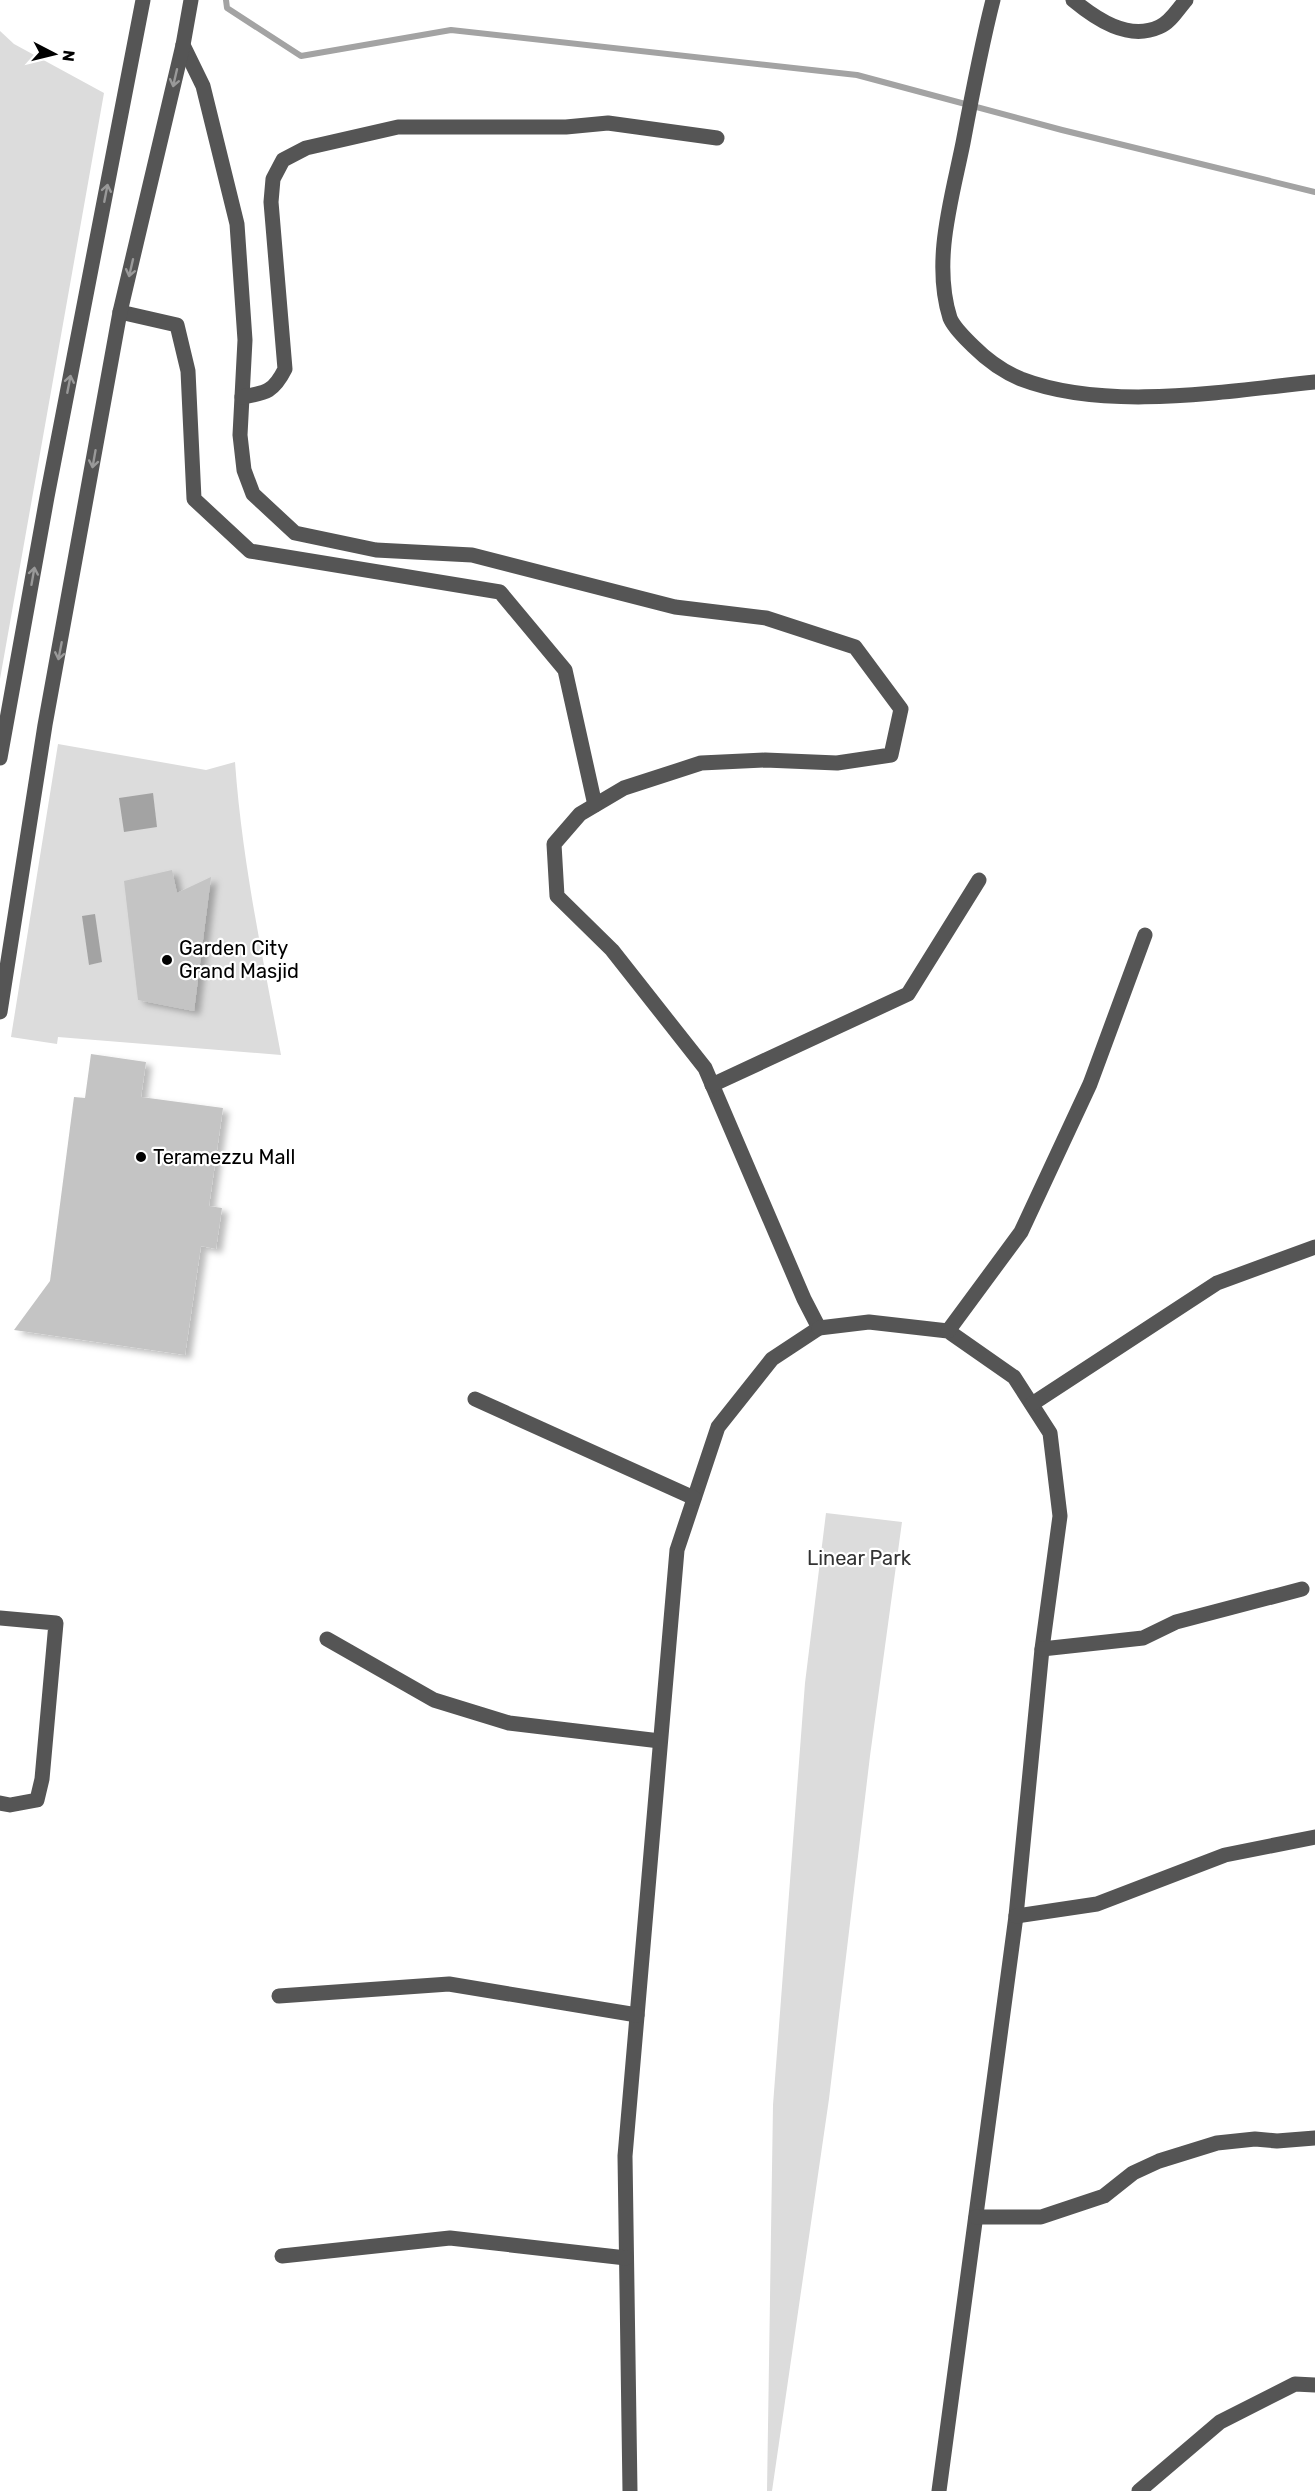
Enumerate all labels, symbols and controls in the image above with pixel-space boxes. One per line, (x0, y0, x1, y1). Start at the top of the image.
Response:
north arrow (24, 24, 84, 84)
text: N (58, 49, 79, 63)
one-way arrow (169, 68, 181, 87)
one-way arrow (101, 184, 112, 203)
one-way arrow (124, 258, 136, 277)
one-way arrow (64, 375, 75, 395)
one-way arrow (89, 449, 100, 469)
one-way arrow (28, 567, 39, 586)
one-way arrow (54, 641, 65, 660)
place label: Garden City Grand Masjid (179, 936, 299, 983)
marker: Garden City Grand Masjid (160, 953, 174, 967)
place label: Teramezzu Mall (153, 1145, 295, 1169)
marker: Teramezzu Mall (134, 1150, 148, 1164)
park label: Linear Park (807, 1546, 912, 1570)

